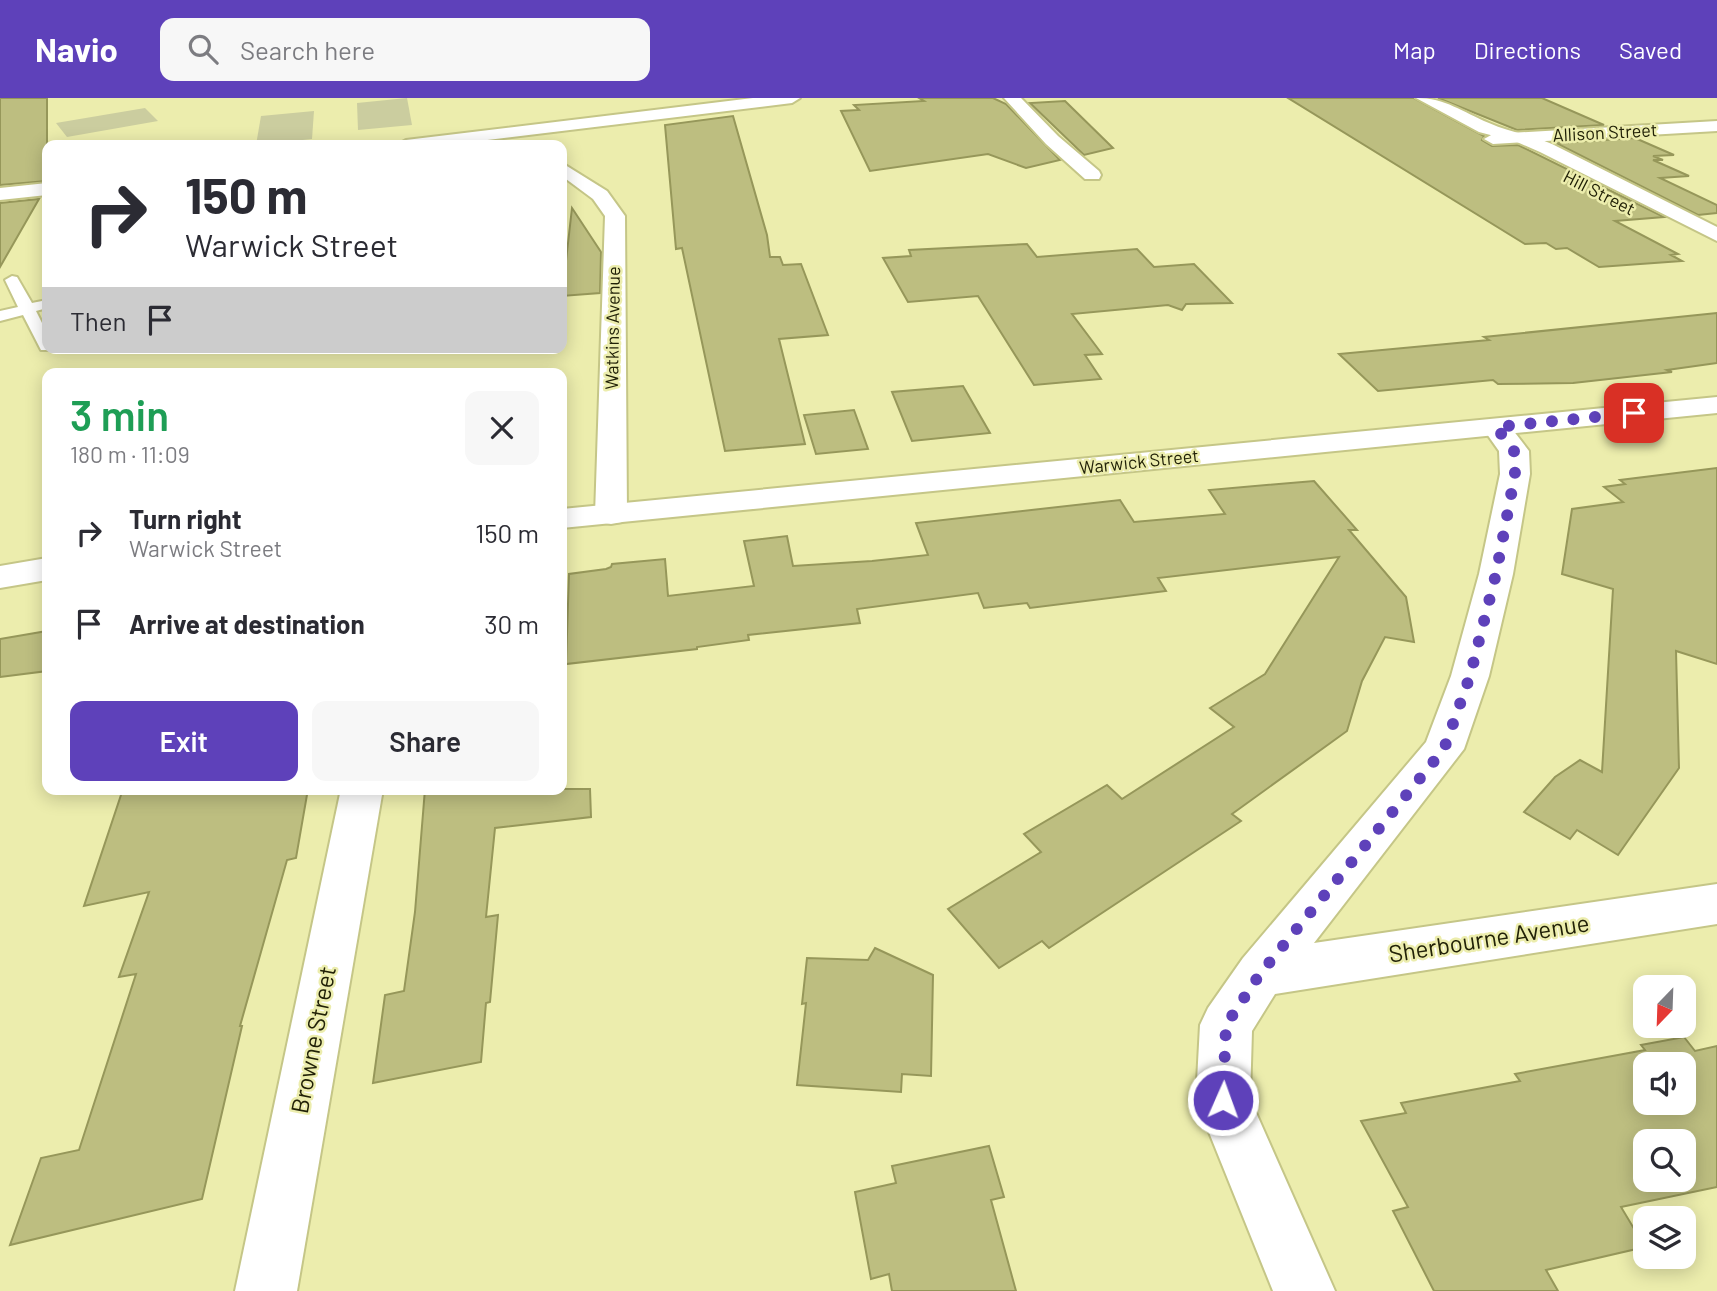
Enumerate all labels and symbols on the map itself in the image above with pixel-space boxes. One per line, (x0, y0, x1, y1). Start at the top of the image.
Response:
street label: Allison Street (1552, 118, 1658, 146)
street label: Hill Street (1560, 165, 1639, 219)
street label: Watkins Avenue (600, 266, 624, 390)
pin (1604, 383, 1664, 443)
street label: Warwick Street (1078, 444, 1200, 478)
street label: Sherbourne Avenue (1386, 907, 1591, 968)
street label: Browne Street (284, 964, 341, 1116)
north arrow (1633, 975, 1696, 1038)
position arrow (1186, 1063, 1260, 1137)

